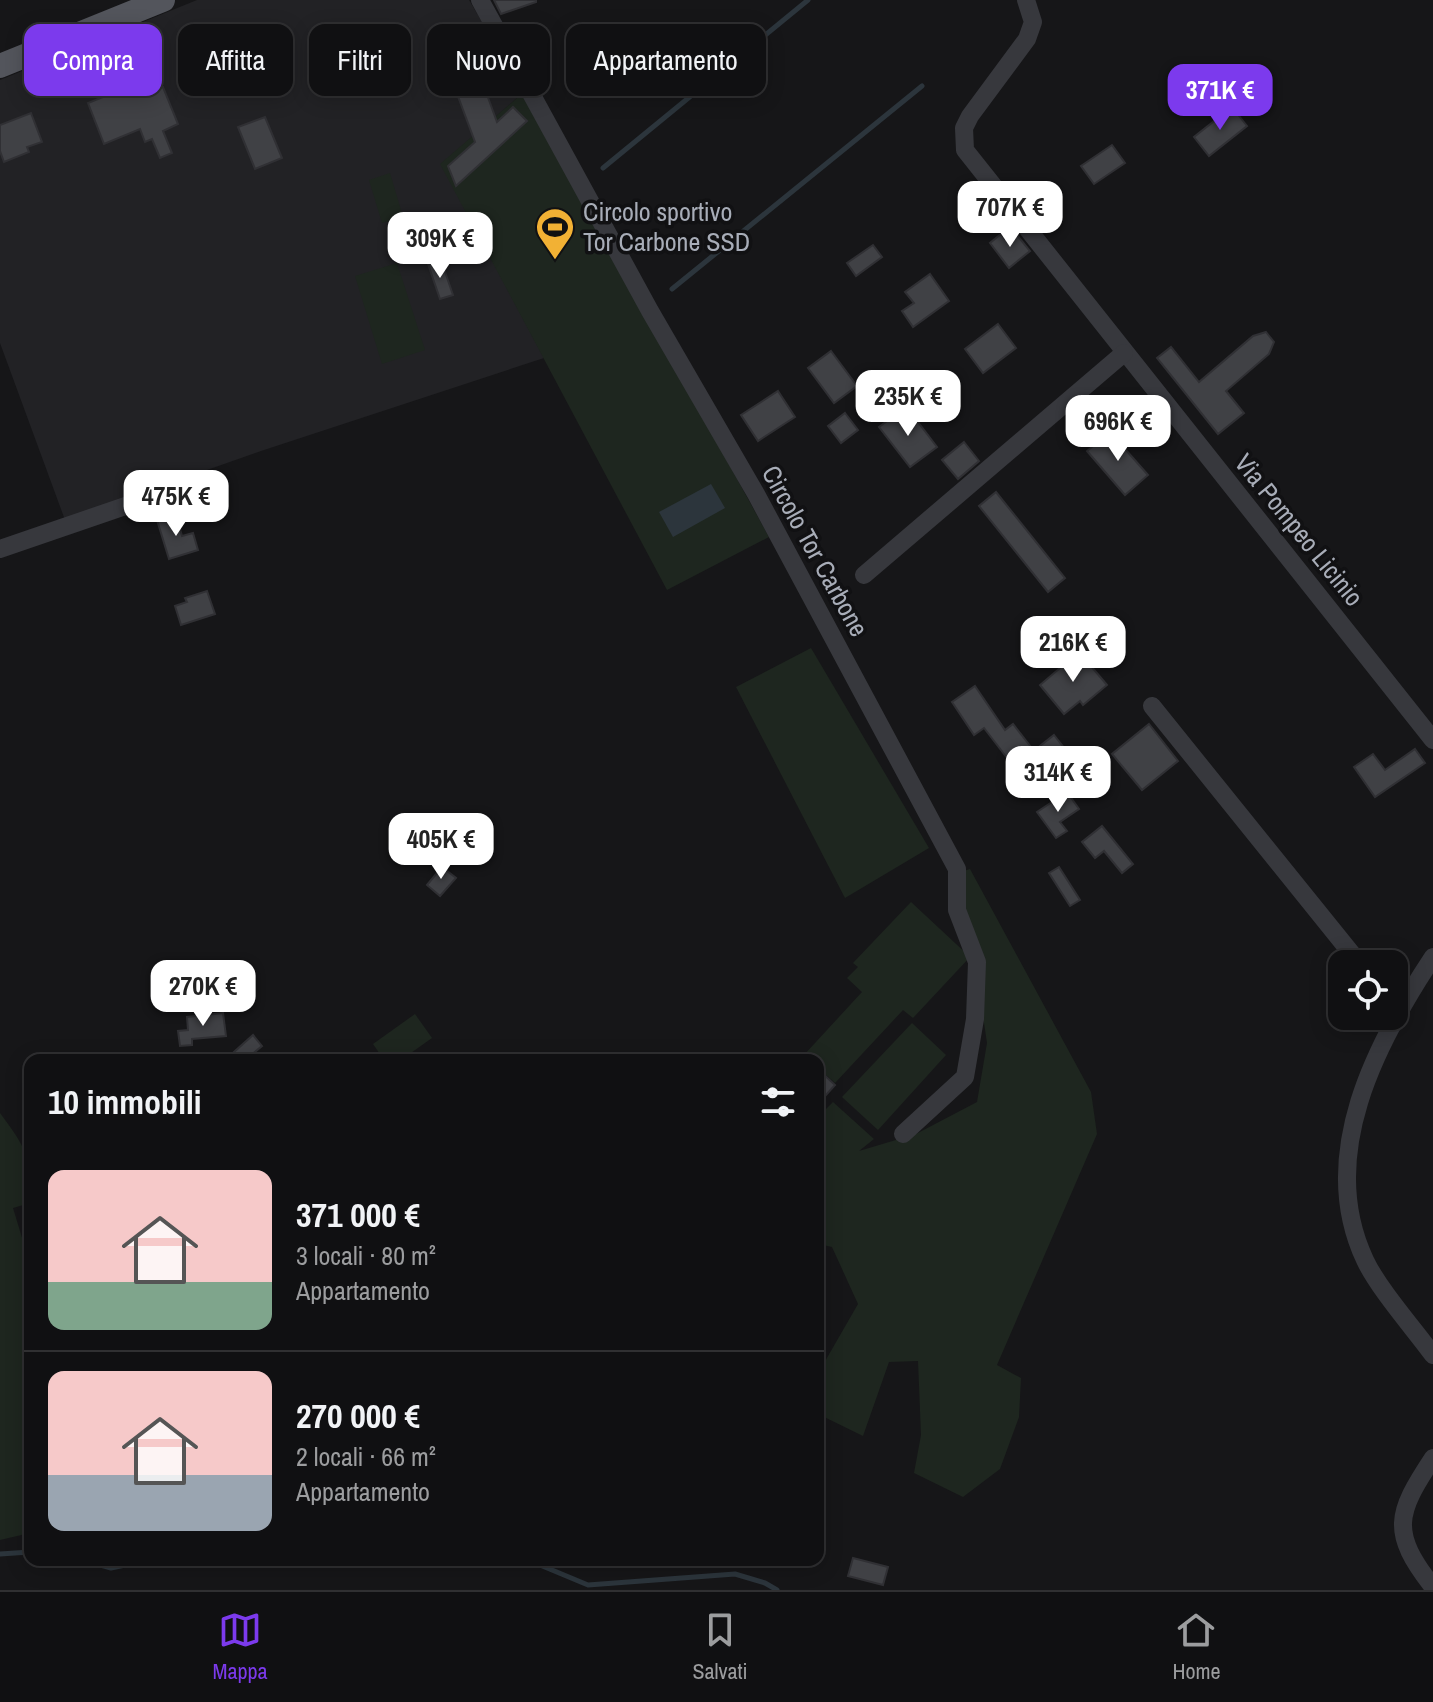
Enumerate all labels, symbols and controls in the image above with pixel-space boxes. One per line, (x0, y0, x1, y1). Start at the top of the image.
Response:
chip: Compra (24, 24, 162, 96)
chip: Affitta (178, 24, 293, 96)
chip: Filtri (309, 24, 411, 96)
chip: Nuovo (427, 24, 550, 96)
chip: Appartamento (566, 24, 766, 96)
pin: 371K € (1155, 64, 1285, 132)
text: 371K € (1186, 72, 1254, 107)
pin: 707K € (945, 181, 1075, 249)
text: 707K € (976, 189, 1044, 224)
place label: Circolo sportivo Tor Carbone SSD (583, 194, 750, 259)
sports icon: Circolo sportivo Tor Carbone SSD (534, 206, 576, 261)
pin: 309K € (375, 212, 505, 280)
text: 309K € (406, 220, 474, 255)
pin: 235K € (843, 370, 973, 438)
text: 235K € (874, 378, 942, 413)
pin: 696K € (1053, 395, 1183, 463)
text: 696K € (1084, 403, 1152, 438)
street label: Via Pompeo Licinio (1227, 446, 1372, 613)
street label: Circolo Tor Carbone (754, 459, 877, 643)
pin: 475K € (111, 470, 241, 538)
text: 475K € (142, 478, 210, 513)
pin: 216K € (1008, 616, 1138, 684)
text: 216K € (1039, 624, 1107, 659)
pin: 314K € (993, 746, 1123, 814)
text: 314K € (1024, 754, 1092, 789)
pin: 405K € (376, 813, 506, 881)
text: 405K € (407, 821, 475, 856)
map controls (1328, 950, 1408, 1030)
button: locate (1328, 950, 1408, 1030)
pin: 270K € (138, 960, 268, 1028)
text: 270K € (169, 968, 237, 1003)
text: 10 immobili (48, 1079, 201, 1125)
icon: filters (756, 1080, 800, 1124)
text: 371 000 € (296, 1192, 420, 1238)
icon: home (112, 1202, 208, 1298)
text: 3 locali · 80 m² (296, 1238, 436, 1273)
text: Appartamento (296, 1273, 430, 1308)
text: 270 000 € (296, 1393, 420, 1439)
icon: home (112, 1403, 208, 1499)
text: 2 locali · 66 m² (296, 1439, 436, 1474)
text: Appartamento (296, 1474, 430, 1509)
tab: Mappa (212, 1608, 268, 1686)
tab: Salvati (692, 1608, 748, 1686)
tab: Home (1172, 1608, 1221, 1686)

